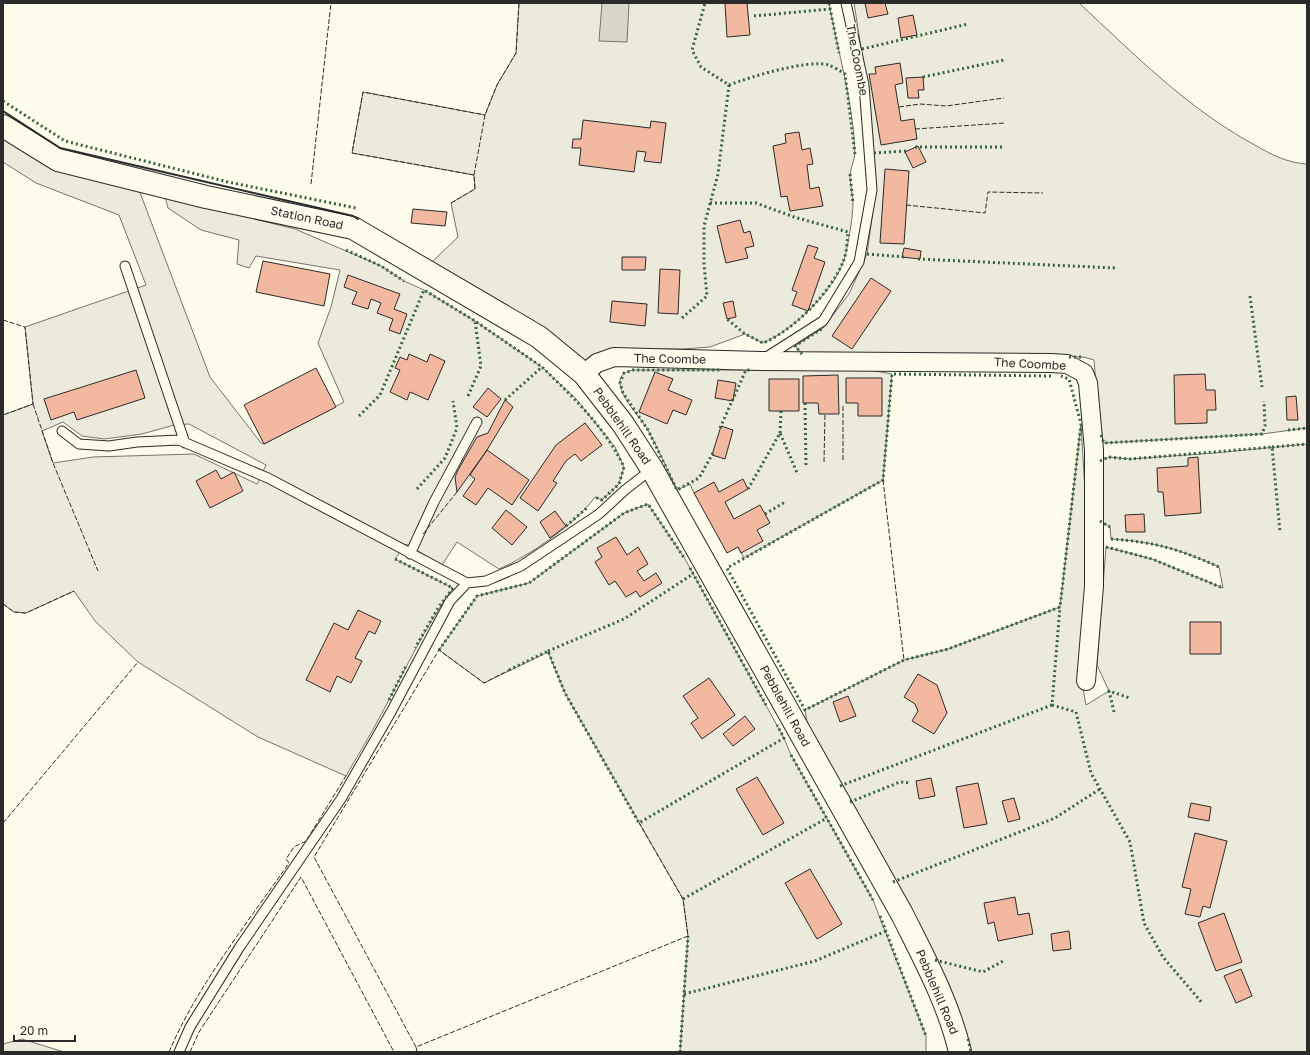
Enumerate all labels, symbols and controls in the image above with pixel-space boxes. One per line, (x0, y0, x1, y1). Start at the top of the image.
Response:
street label: The Coombe (843, 23, 872, 97)
street label: Station Road (269, 202, 345, 233)
street label: The Coombe (634, 350, 706, 367)
street label: The Coombe (994, 354, 1067, 373)
street label: Pebblehill Road (590, 384, 655, 467)
street label: Pebblehill Road (757, 662, 814, 749)
street label: Pebblehill Road (913, 947, 962, 1037)
scale bar (14, 1017, 75, 1043)
text: 20 m (20, 1023, 48, 1038)

